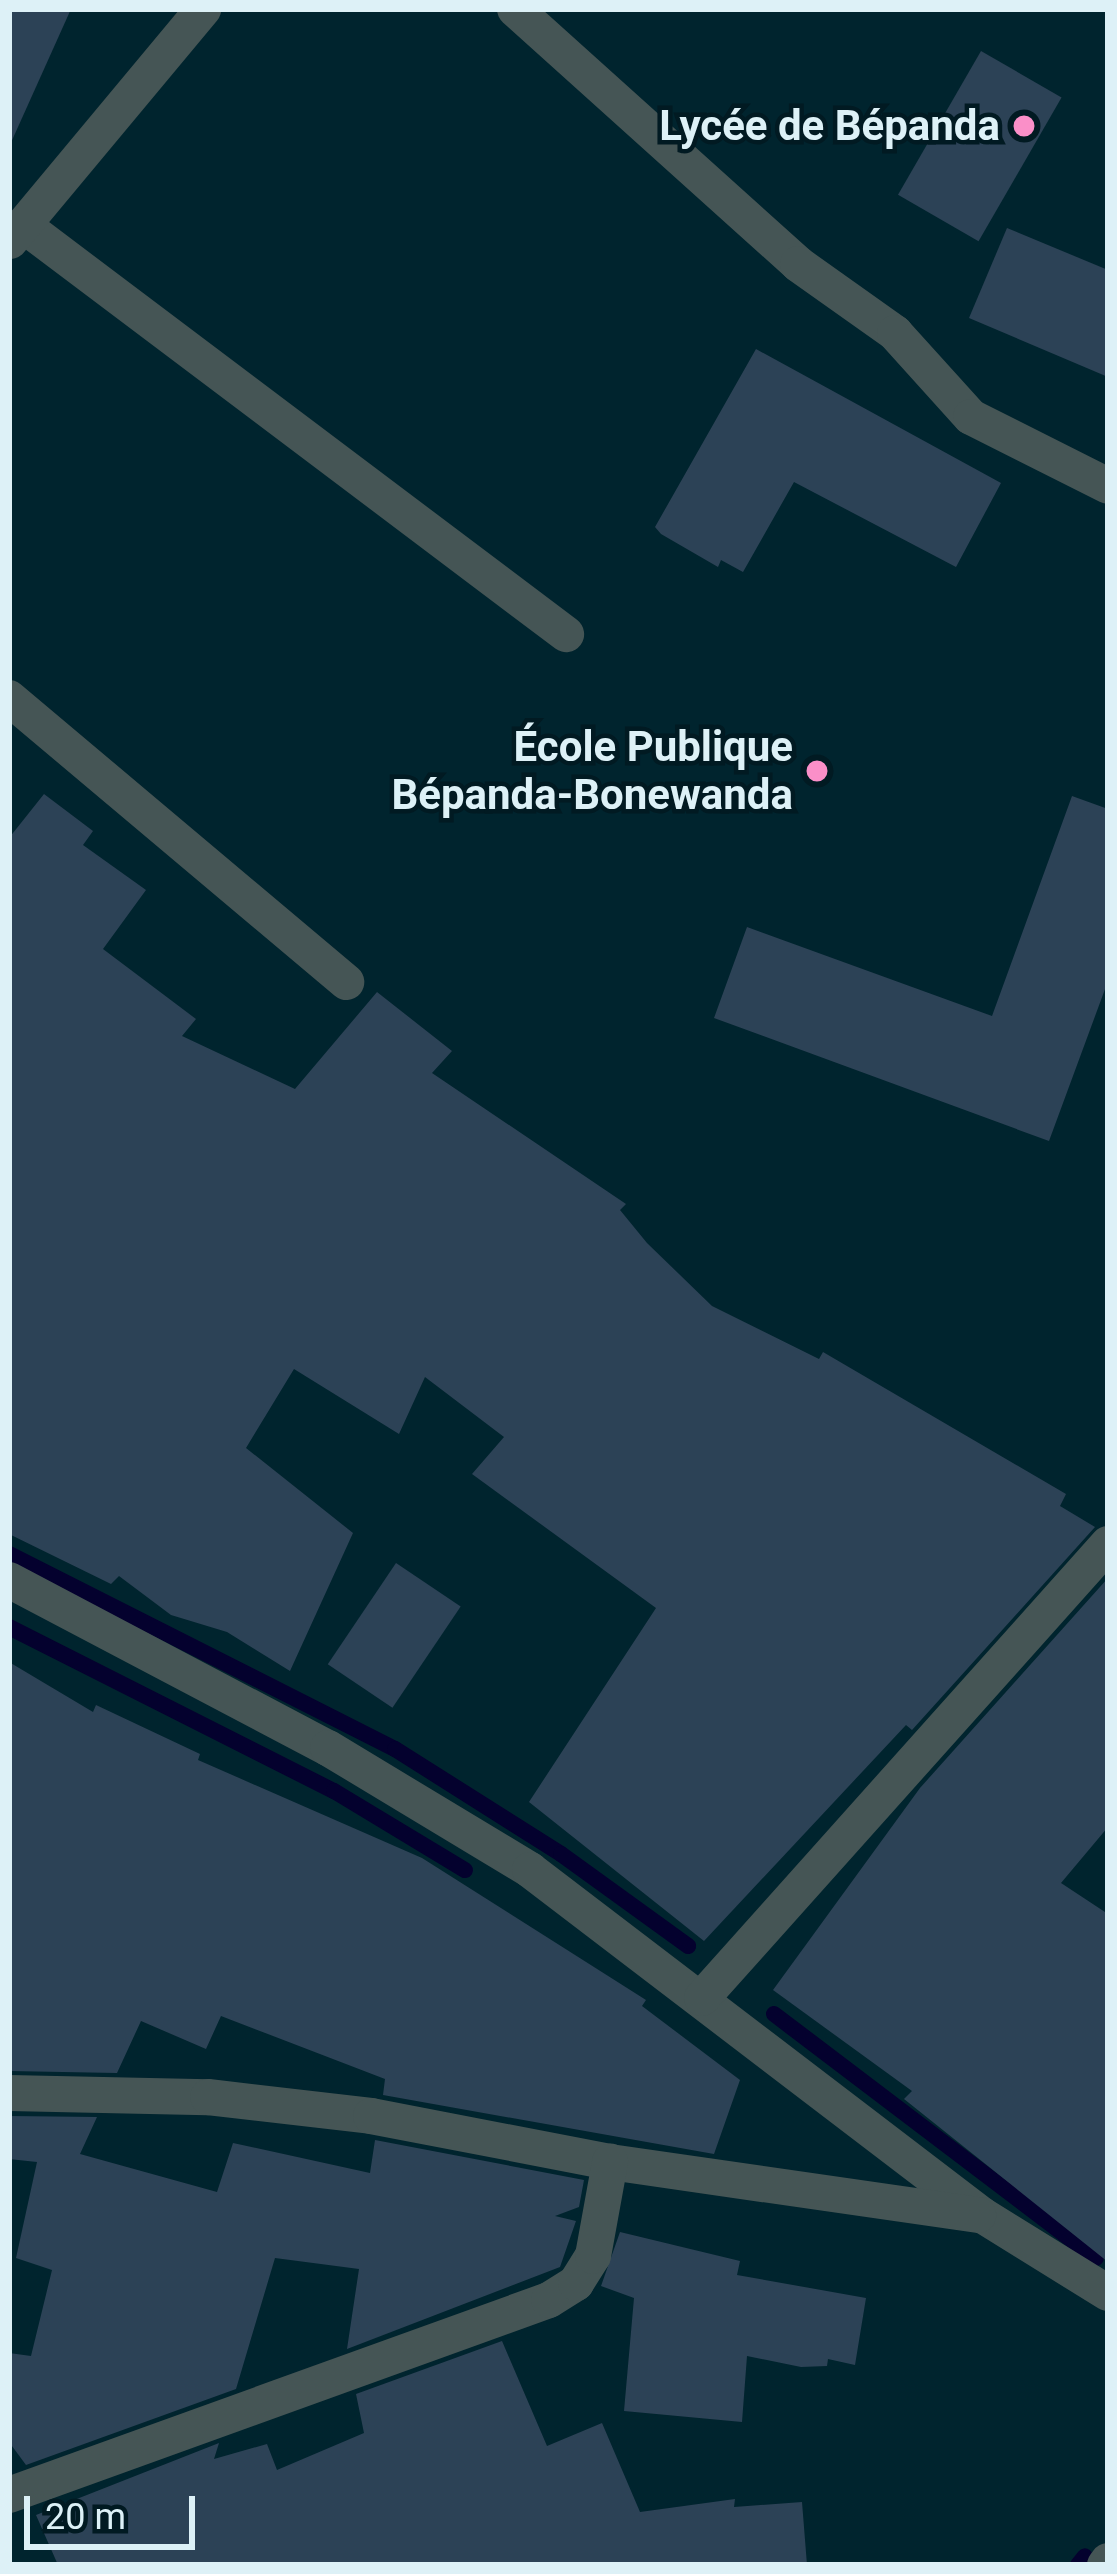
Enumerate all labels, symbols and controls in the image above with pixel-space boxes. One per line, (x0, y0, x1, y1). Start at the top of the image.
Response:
place label: Lycée de Bépanda (659, 101, 1000, 151)
marker: Lycée de Bépanda (1011, 113, 1037, 139)
place label: École Publique Bépanda-Bonewanda (391, 722, 793, 820)
marker: École Publique Bépanda-Bonewanda (804, 758, 830, 784)
scale bar (30, 2472, 201, 2546)
text: 20 m (45, 2496, 126, 2538)

